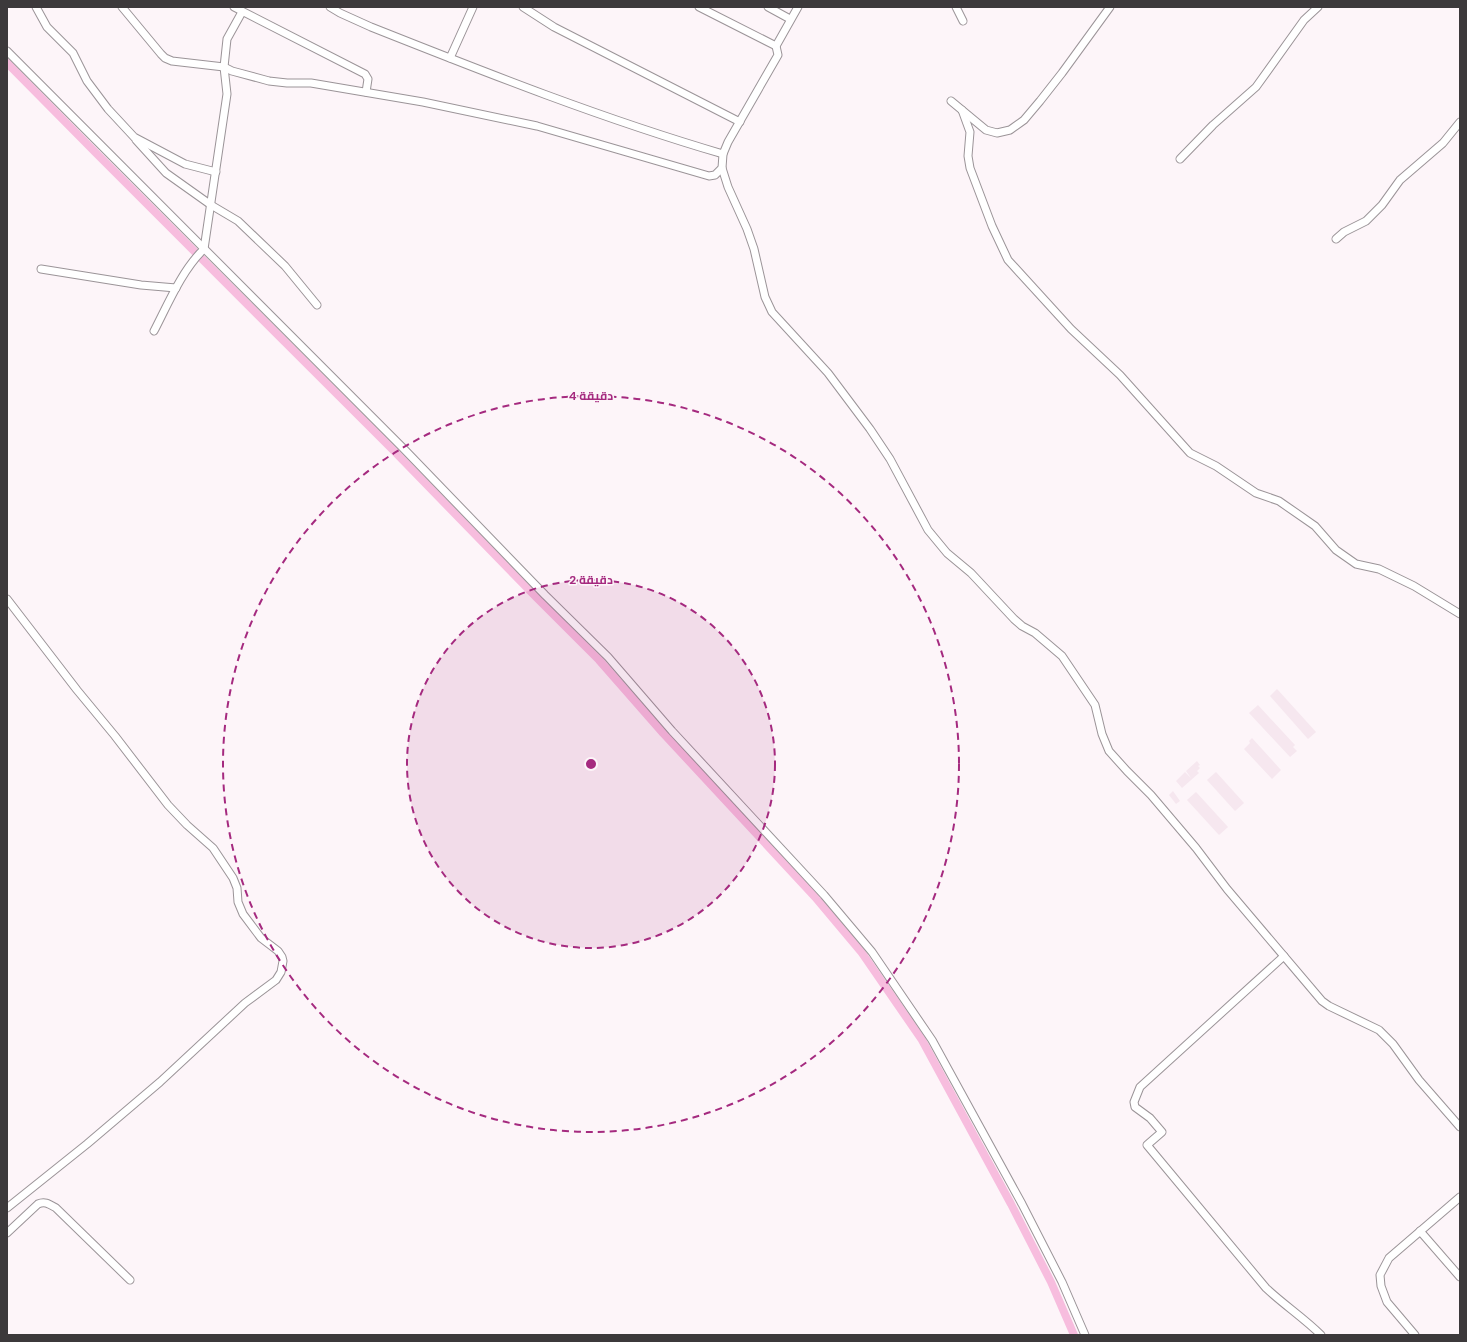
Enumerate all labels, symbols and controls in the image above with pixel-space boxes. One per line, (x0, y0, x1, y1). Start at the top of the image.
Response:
text: 4 دقيقة (569, 388, 613, 404)
text: 2 دقيقة (569, 572, 613, 588)
centre of rings (584, 757, 598, 771)

